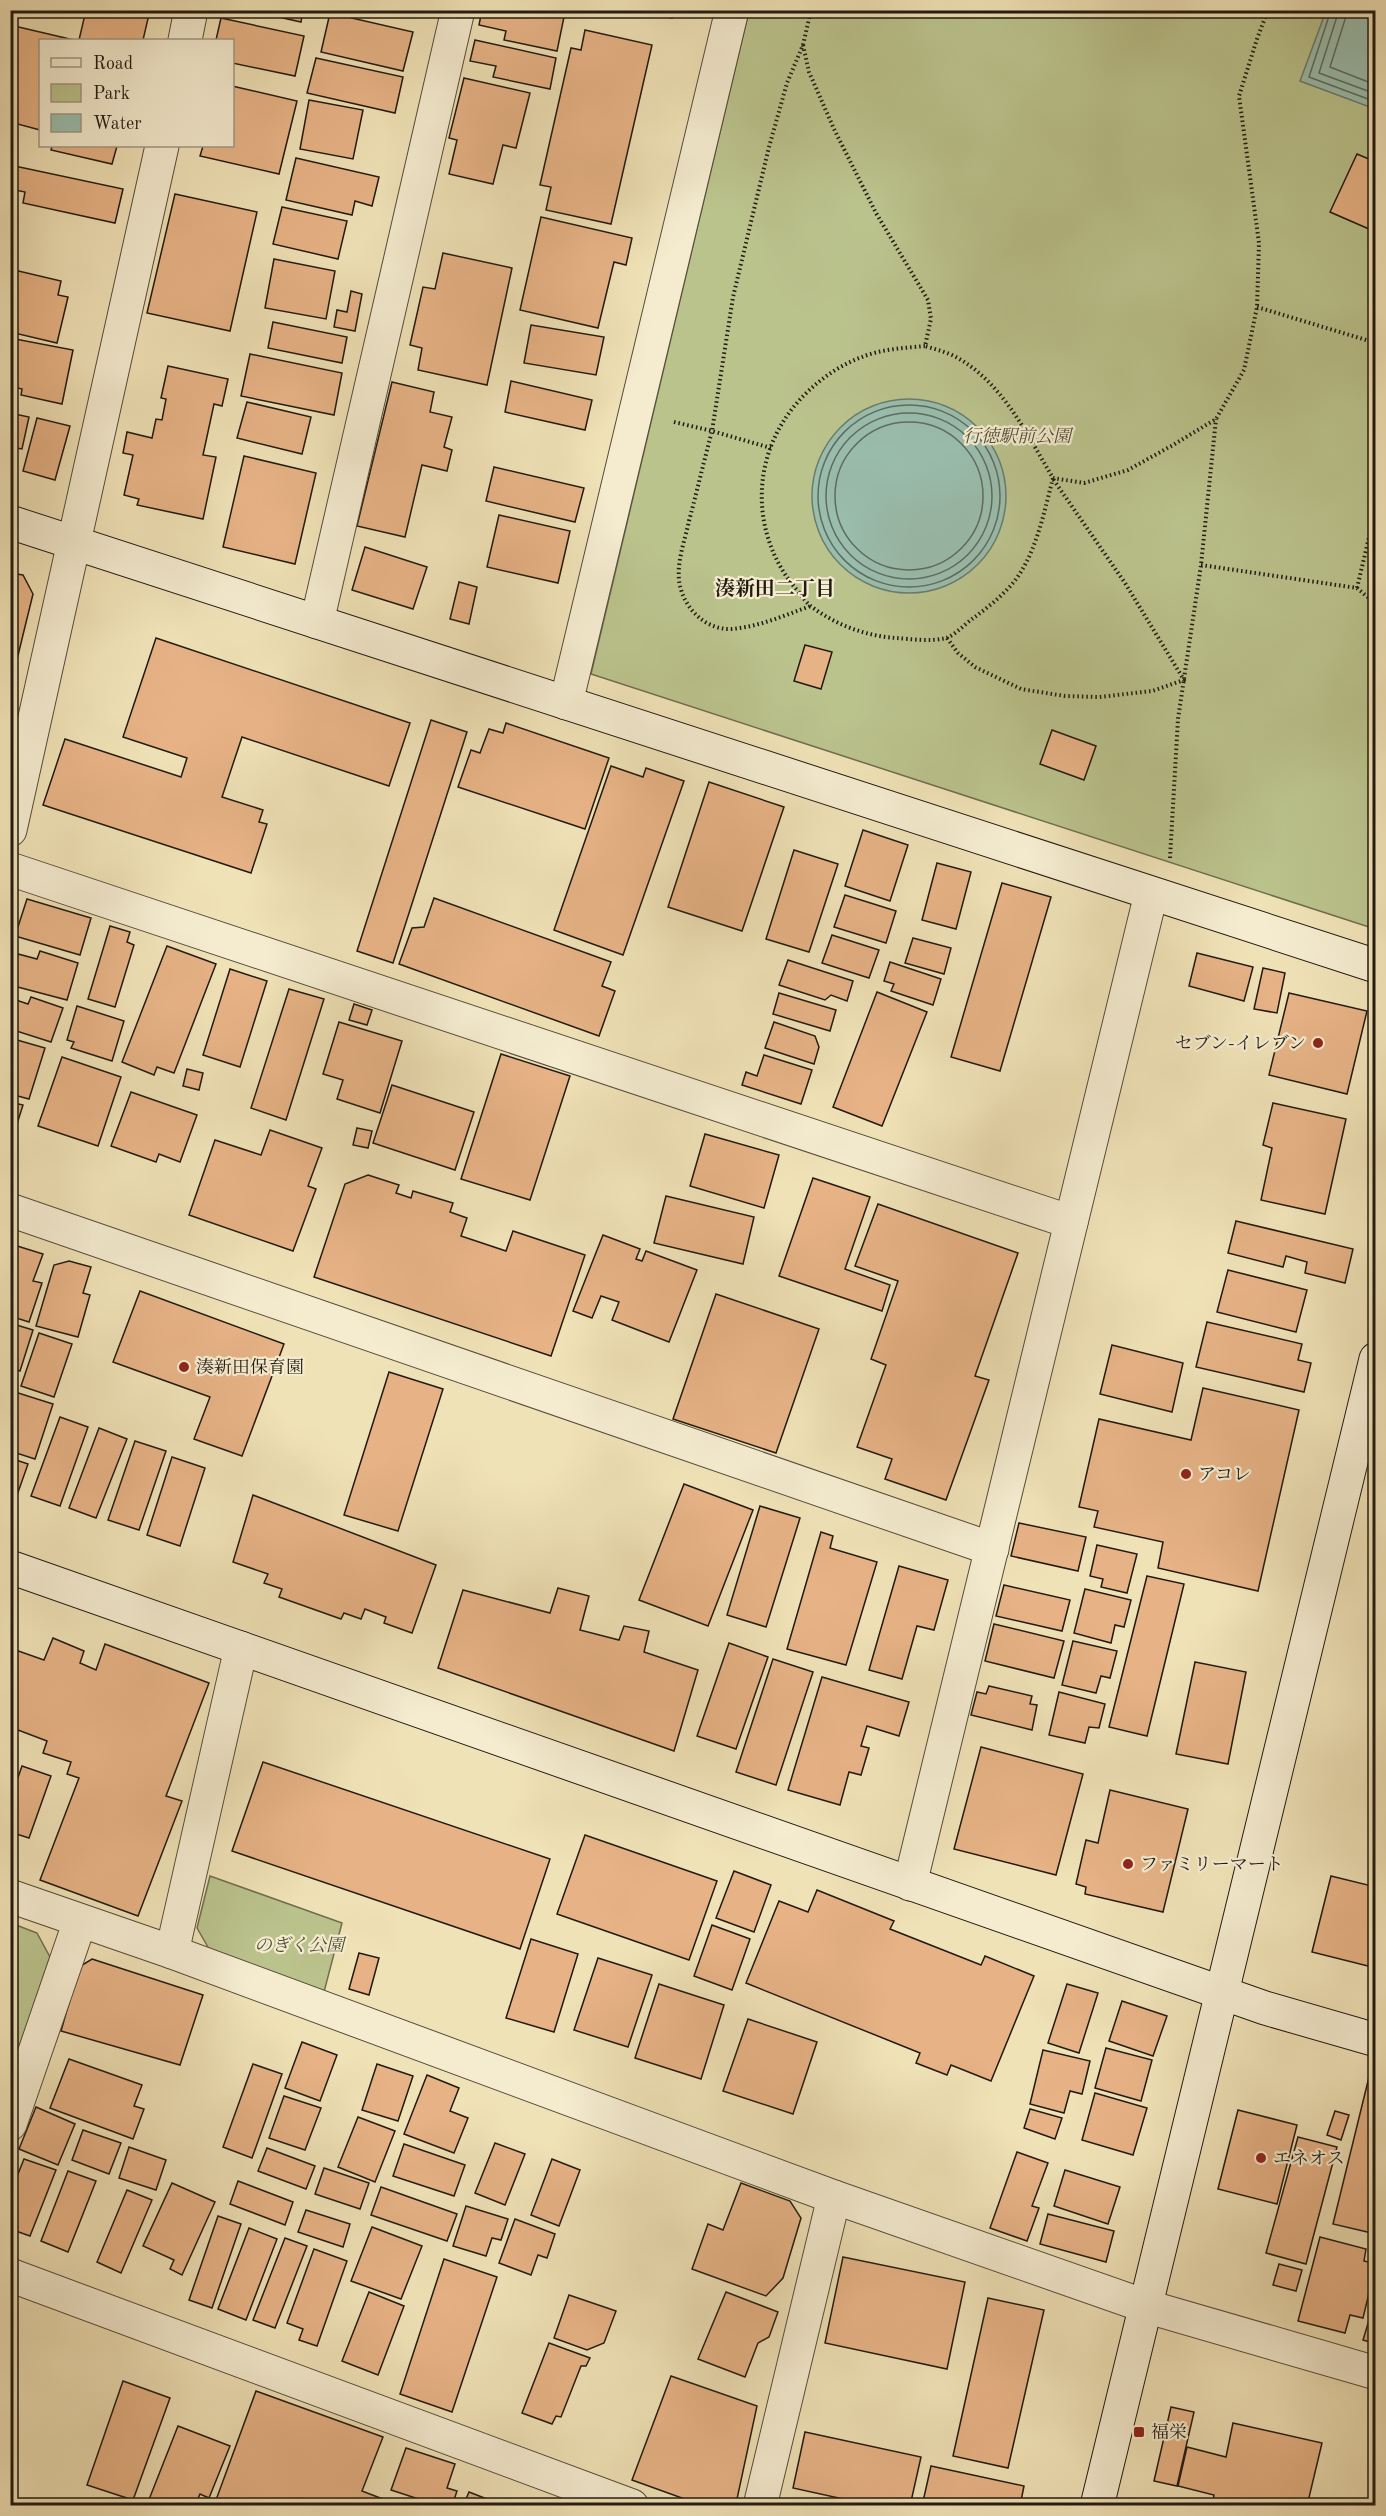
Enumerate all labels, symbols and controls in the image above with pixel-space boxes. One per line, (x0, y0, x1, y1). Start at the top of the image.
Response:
legend (39, 39, 234, 147)
text: Road (93, 55, 133, 73)
text: Park (93, 85, 130, 103)
text: Water (93, 115, 142, 133)
park label: 行徳駅前公園 (963, 426, 1074, 446)
district label: 湊新田二丁目 (715, 577, 835, 600)
place label: セブン-イレブン (1175, 1034, 1306, 1053)
marker: セブン-イレブン (1311, 1036, 1325, 1050)
place label: 湊新田保育園 (196, 1357, 304, 1377)
marker: 湊新田保育園 (177, 1360, 191, 1374)
place label: アコレ (1198, 1466, 1251, 1484)
marker: アコレ (1179, 1467, 1193, 1481)
place label: ファミリーマート (1140, 1856, 1284, 1874)
marker: ファミリーマート (1121, 1857, 1135, 1871)
park label: のぎく公園 (254, 1936, 347, 1955)
place label: エネオス (1273, 2149, 1345, 2168)
marker: エネオス (1254, 2151, 1268, 2165)
place label: 福栄 (1151, 2422, 1187, 2442)
marker: 福栄 (1132, 2425, 1146, 2439)

